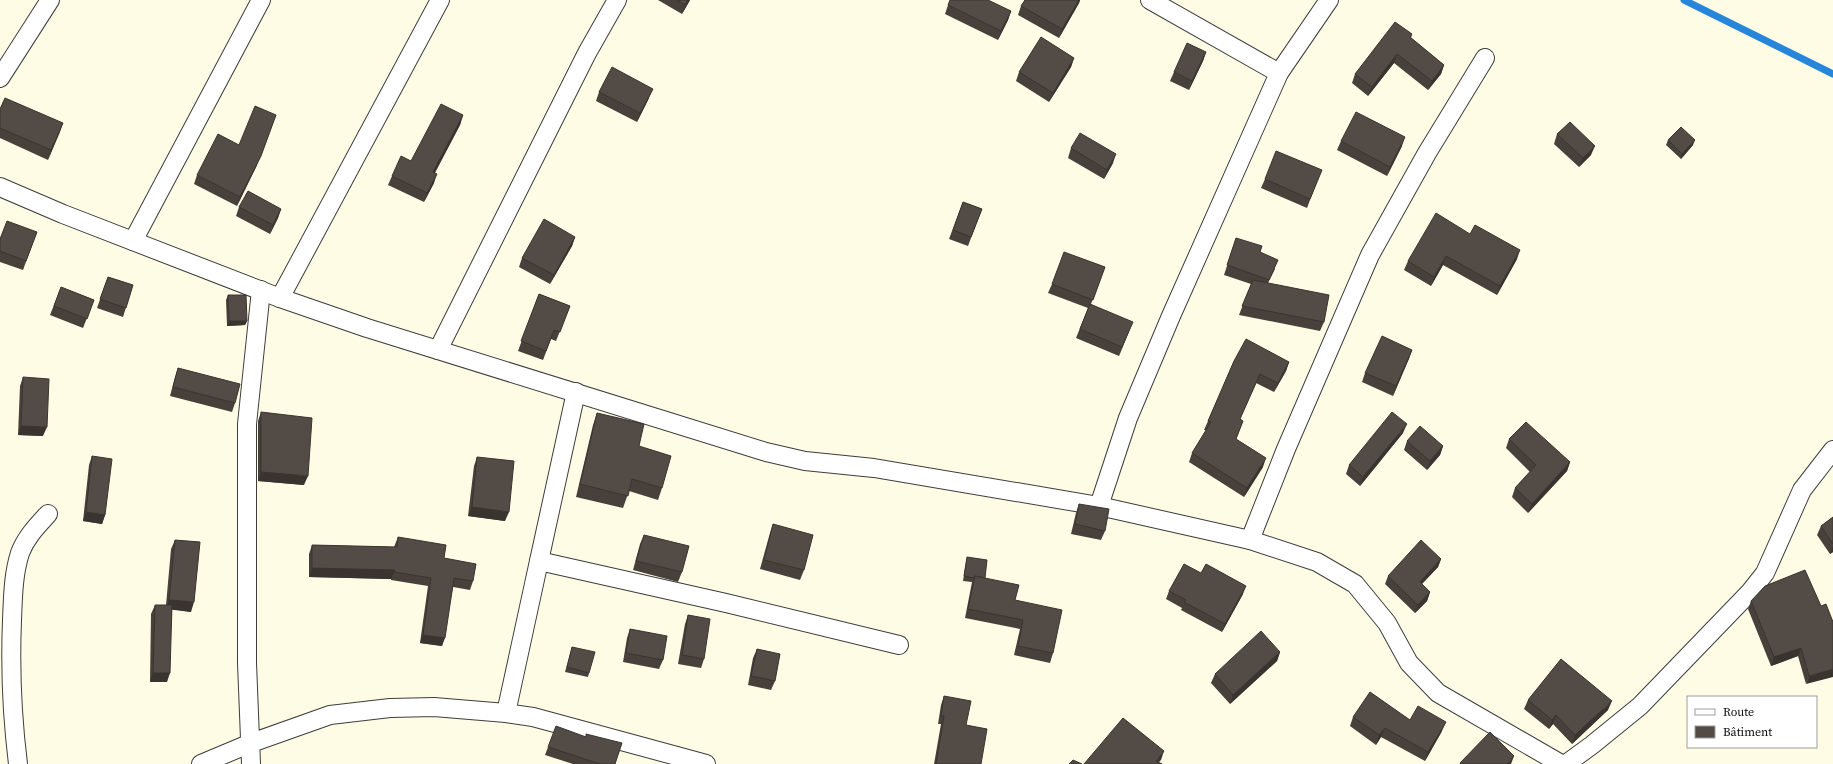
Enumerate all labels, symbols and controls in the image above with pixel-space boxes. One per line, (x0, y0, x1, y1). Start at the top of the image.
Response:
legend (1687, 696, 1817, 748)
text: Route (1723, 704, 1754, 720)
text: Bâtiment (1723, 724, 1772, 740)

